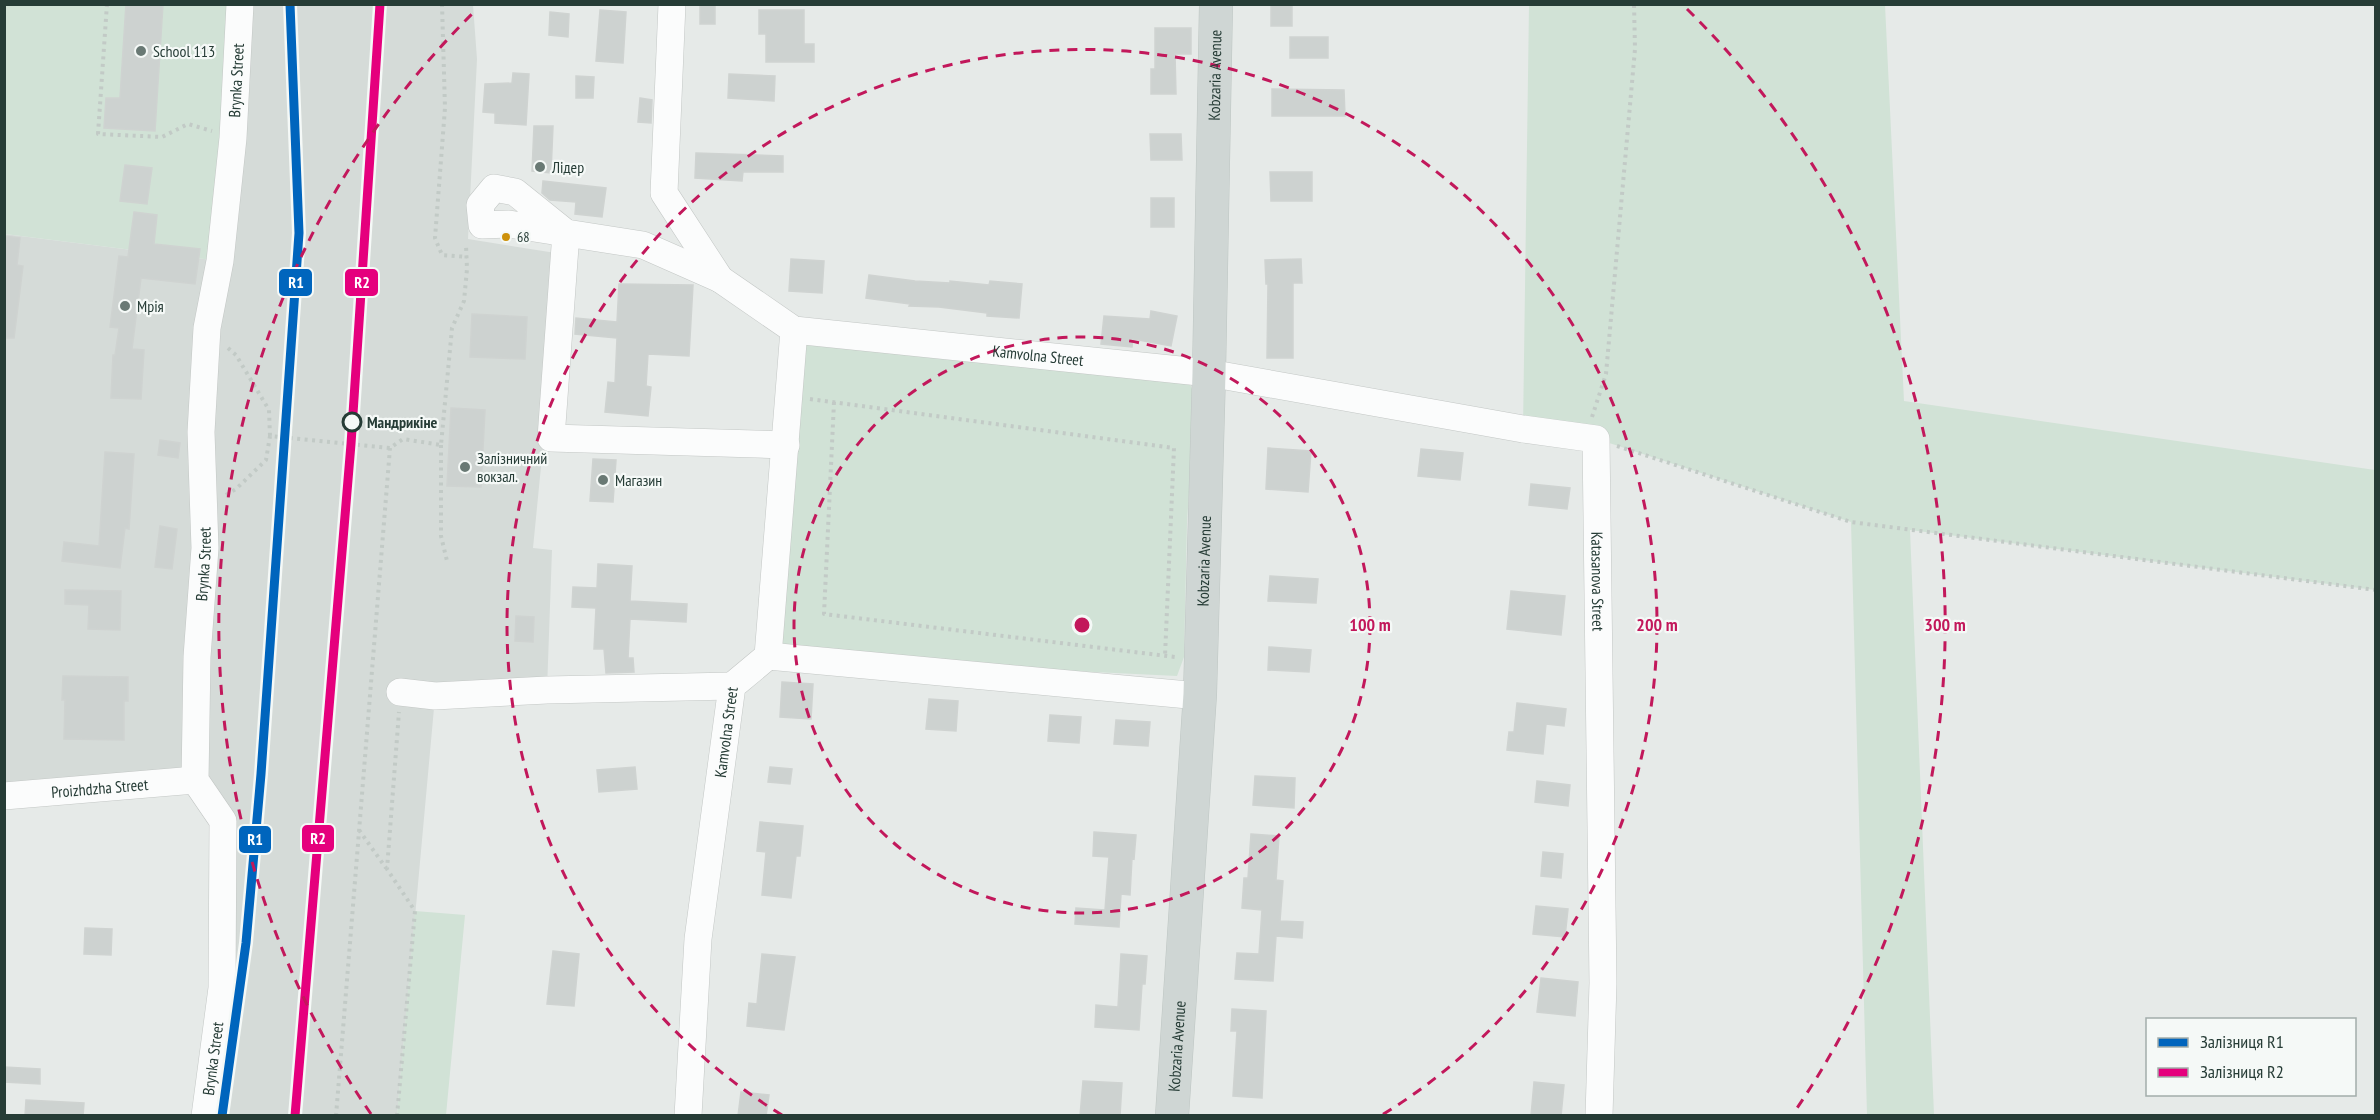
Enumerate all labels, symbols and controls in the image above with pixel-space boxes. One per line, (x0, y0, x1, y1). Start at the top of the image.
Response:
street label: Kobzaria Avenue (1204, 29, 1226, 121)
place label: School 113 (153, 41, 215, 61)
street label: Brynka Street (224, 42, 248, 118)
marker: School 113 (134, 44, 148, 58)
place label: Лідер (551, 157, 584, 177)
marker: Лідер (533, 160, 547, 174)
place label: 68 (517, 228, 530, 246)
marker: 68 (500, 231, 512, 243)
line badge: R1 (278, 268, 313, 297)
line badge: R2 (344, 268, 379, 297)
text: R1 (288, 272, 304, 292)
text: R2 (354, 272, 370, 292)
place label: Мрія (137, 296, 164, 316)
marker: Мрія (118, 299, 132, 313)
street label: Kamvolna Street (992, 341, 1085, 370)
marker: Мандрикіне (342, 412, 362, 432)
place label: Мандрикіне (367, 412, 438, 432)
place label: Залізничний вокзал. (477, 448, 547, 486)
marker: Залізничний вокзал. (458, 460, 472, 474)
place label: Магазин (615, 470, 662, 490)
marker: Магазин (596, 473, 610, 487)
street label: Kobzaria Avenue (1192, 515, 1215, 607)
street label: Brynka Street (191, 526, 215, 602)
street label: Katasanova Street (1587, 532, 1608, 632)
text: 100 m (1349, 613, 1391, 636)
text: 200 m (1636, 613, 1678, 636)
text: 300 m (1924, 613, 1966, 636)
centre of rings (1072, 615, 1092, 635)
street label: Kamvolna Street (710, 685, 742, 779)
street label: Proizhdzha Street (50, 774, 149, 802)
line badge: R2 (301, 824, 335, 853)
line badge: R1 (238, 825, 272, 854)
text: R2 (310, 828, 326, 848)
text: R1 (247, 829, 263, 849)
street label: Kobzaria Avenue (1164, 1000, 1190, 1092)
legend (2146, 1018, 2356, 1096)
street label: Brynka Street (198, 1020, 228, 1097)
text: Залізниця R1 (2200, 1030, 2284, 1053)
text: Залізниця R2 (2200, 1060, 2284, 1083)

